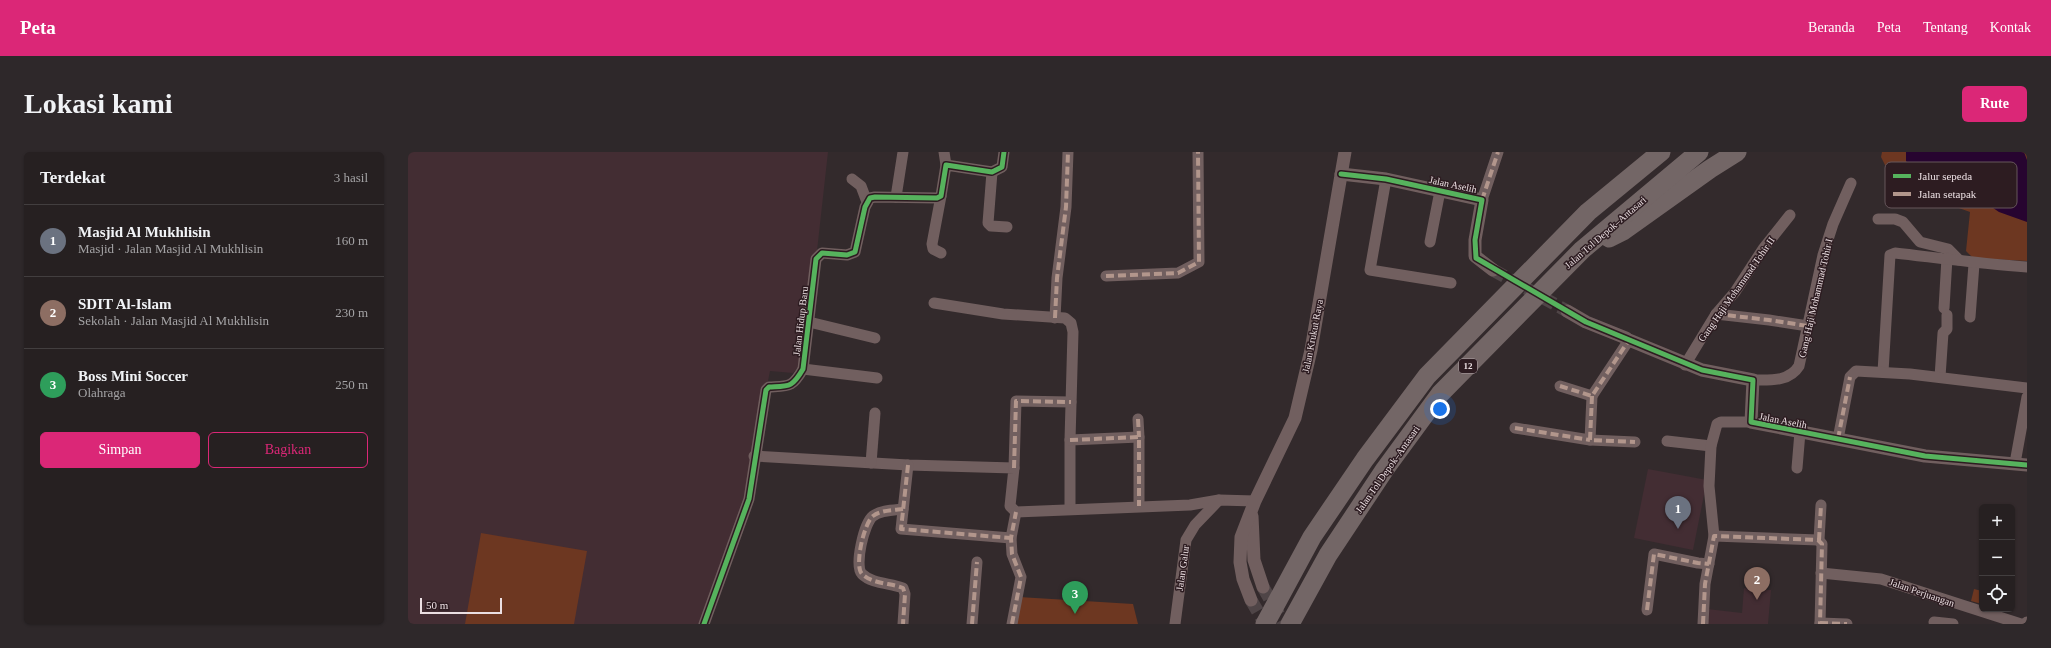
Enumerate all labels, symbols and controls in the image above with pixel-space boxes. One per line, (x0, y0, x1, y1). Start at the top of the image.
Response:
text: Peta (20, 17, 56, 38)
text: Beranda (1808, 20, 1855, 35)
text: Peta (1877, 20, 1901, 35)
text: Tentang (1923, 20, 1968, 35)
text: Kontak (1990, 20, 2031, 35)
button: Rute (1962, 86, 2027, 122)
text: Lokasi kami (24, 88, 173, 119)
legend (1885, 162, 2017, 208)
text: Terdekat (40, 168, 106, 187)
text: 3 hasil (334, 170, 368, 185)
text: Jalur sepeda (1918, 170, 1972, 182)
street label: Jalan Aselih (1428, 174, 1478, 195)
text: Jalan setapak (1918, 188, 1977, 200)
street label: Jalan Tol Depok–Antasari (1562, 194, 1648, 271)
text: Masjid Al Mukhlisin (78, 224, 211, 240)
text: 1 (50, 233, 56, 248)
text: 160 m (335, 233, 368, 248)
street label: Gang Haji Mohammad Tohir II (1696, 235, 1777, 344)
street label: Gang Haji Mohammad Tohir I (1796, 237, 1835, 359)
text: Masjid · Jalan Masjid Al Mukhlisin (78, 241, 263, 256)
street label: Jalan Hidup Baru (791, 286, 810, 356)
text: SDIT Al-Islam (78, 296, 172, 312)
street label: Jalan Krukut Raya (1300, 298, 1325, 374)
text: 2 (50, 305, 56, 320)
text: 230 m (335, 305, 368, 320)
text: Sekolah · Jalan Masjid Al Mukhlisin (78, 313, 269, 328)
road number: 12 (1459, 359, 1477, 373)
text: Boss Mini Soccer (78, 368, 188, 384)
text: 3 (50, 377, 56, 392)
text: 250 m (335, 377, 368, 392)
text: Olahraga (78, 385, 126, 400)
your location (1430, 399, 1450, 419)
street label: Jalan Aselih (1758, 410, 1808, 431)
street label: Jalan Tol Depok–Antasari (1353, 423, 1422, 515)
button: Simpan (40, 432, 200, 468)
button: Bagikan (208, 432, 368, 468)
pin: 1 (1665, 496, 1691, 529)
map controls (1979, 504, 2015, 612)
button: + (1979, 504, 2015, 540)
button: − (1979, 540, 2015, 576)
street label: Jalan Galur (1174, 544, 1191, 592)
pin: 2 (1744, 567, 1770, 600)
street label: Jalan Perjuangan (1888, 576, 1956, 609)
button: locate (1979, 576, 2015, 612)
pin: 3 (1062, 581, 1088, 614)
scale bar (420, 596, 502, 615)
text: 50 m (426, 599, 448, 611)

